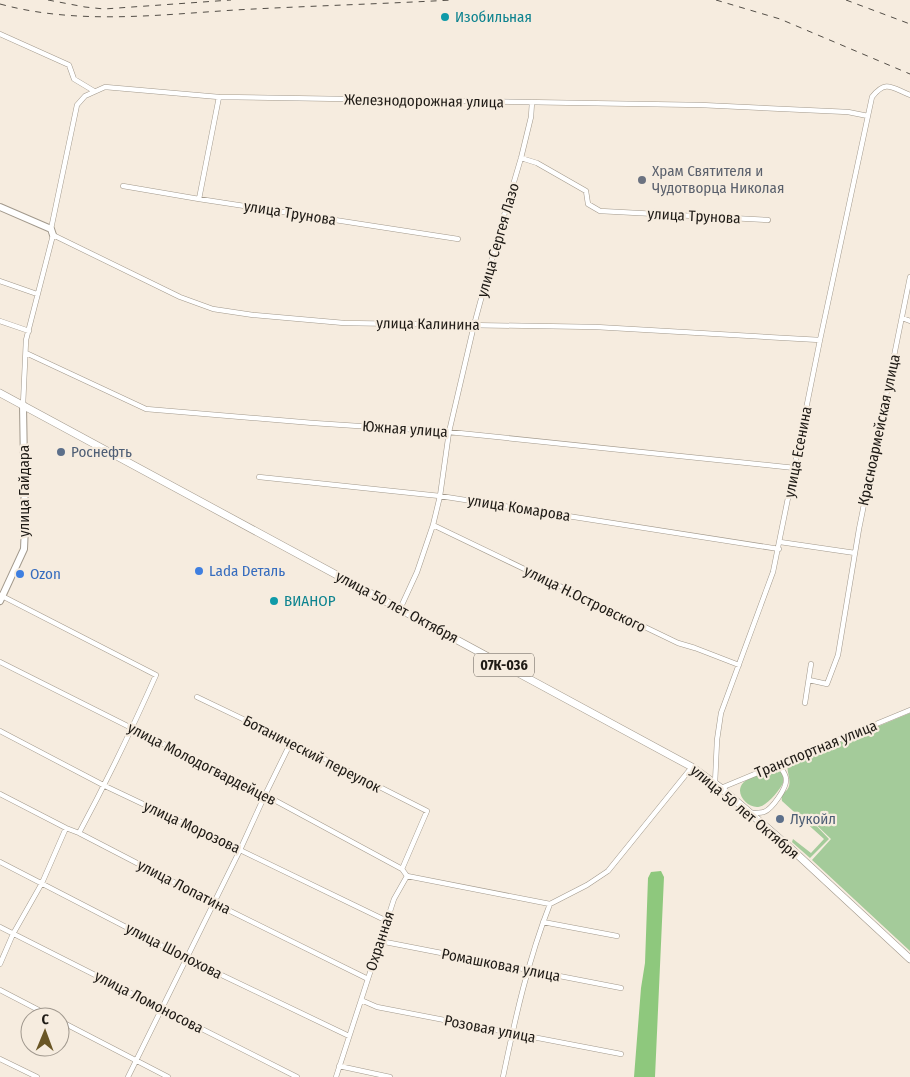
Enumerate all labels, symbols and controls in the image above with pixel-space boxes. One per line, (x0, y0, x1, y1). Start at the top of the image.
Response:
place label: Изобильная (455, 8, 532, 26)
marker: Изобильная (439, 11, 451, 23)
street label: Железнодорожная улица (344, 91, 504, 111)
place label: Храм Святителя и Чудотворца Николая (652, 162, 784, 197)
marker: Храм Святителя и Чудотворца Николая (636, 174, 648, 186)
street label: улица Сергея Лазо (473, 181, 523, 299)
street label: улица Трунова (243, 197, 337, 229)
street label: улица Трунова (647, 205, 741, 227)
street label: улица Калинина (376, 314, 480, 334)
street label: Красноармейская улица (854, 353, 904, 507)
street label: улица Есенина (780, 405, 816, 499)
street label: Южная улица (362, 417, 448, 441)
place label: Роснефть (71, 443, 132, 461)
street label: улица Гайдара (15, 445, 33, 537)
marker: Роснефть (55, 446, 67, 458)
street label: улица Комарова (466, 491, 572, 525)
place label: Lada Dеталь (209, 562, 285, 580)
street label: улица Н.Островского (521, 562, 649, 636)
place label: Ozon (30, 565, 61, 583)
marker: Lada Dеталь (193, 565, 205, 577)
street label: улица 50 лет Октября (333, 567, 461, 647)
marker: Ozon (14, 568, 26, 580)
place label: ВИАНОР (284, 592, 336, 610)
marker: ВИАНОР (268, 595, 280, 607)
road number: 07К-036 (474, 654, 534, 676)
street label: Ботанический переулок (240, 711, 384, 797)
street label: Транспортная улица (752, 716, 880, 782)
street label: улица Молодогвардейцев (125, 719, 279, 809)
street label: улица 50 лет Октября (687, 761, 803, 863)
street label: улица Морозова (141, 797, 243, 857)
place label: Лукойл (790, 810, 836, 828)
marker: Лукойл (774, 813, 786, 825)
street label: улица Лопатина (134, 856, 234, 918)
street label: Охранная (362, 909, 398, 973)
street label: улица Шолохова (123, 919, 225, 983)
street label: Ромашковая улица (440, 945, 562, 985)
street label: улица Ломоносова (92, 967, 206, 1037)
north arrow (20, 1007, 70, 1057)
text: С (41, 1011, 50, 1028)
street label: Розовая улица (443, 1011, 537, 1047)

